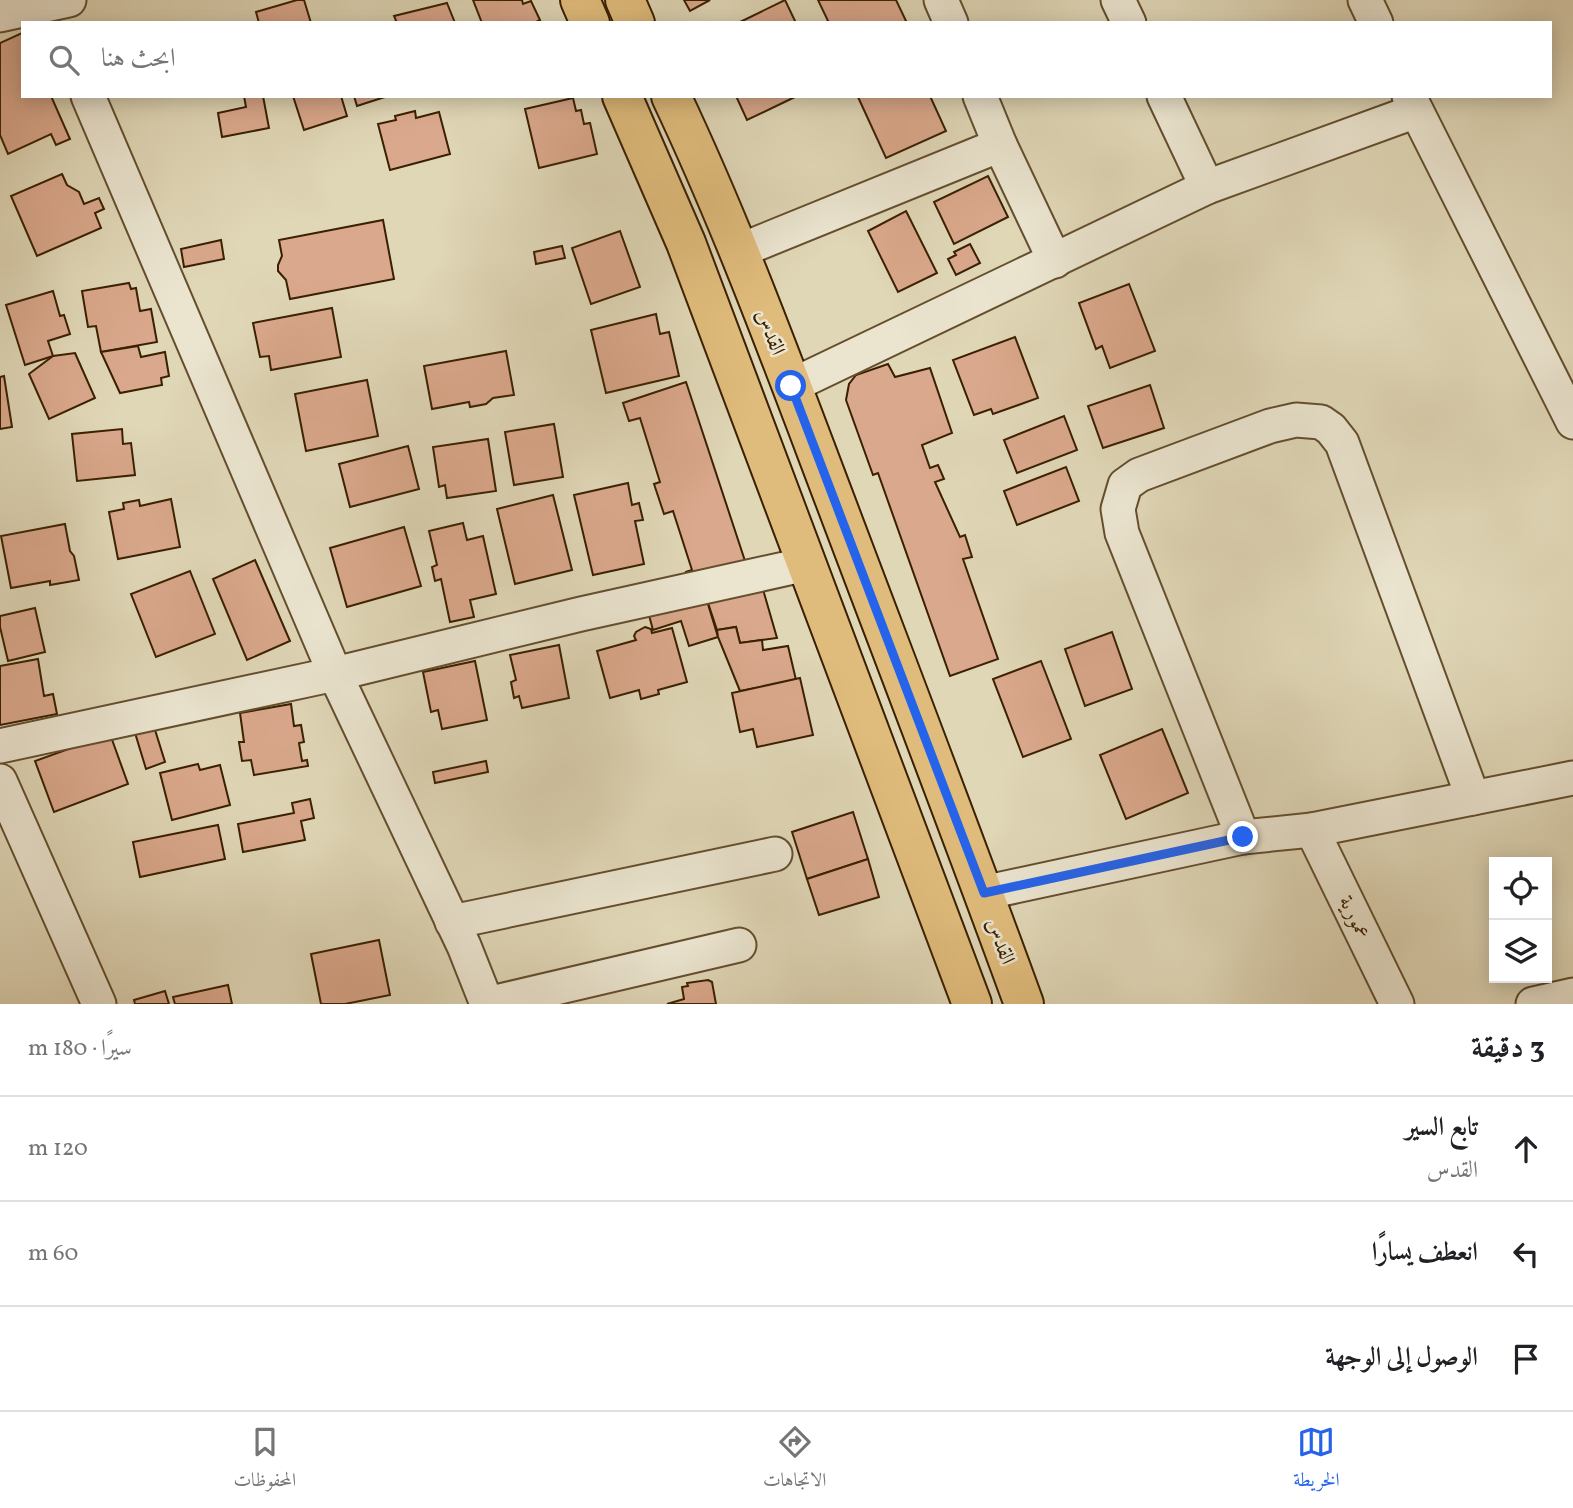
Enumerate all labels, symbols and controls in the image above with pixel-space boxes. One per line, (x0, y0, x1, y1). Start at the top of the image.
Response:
search box (21, 21, 1552, 98)
icon: search (45, 41, 83, 79)
text: ابحث هنا (101, 41, 176, 77)
street label: القدس (748, 305, 792, 360)
route start (775, 370, 806, 401)
route end (1227, 821, 1258, 852)
map controls (1489, 857, 1552, 983)
button: locate (1489, 857, 1552, 920)
street label: عمورية (1331, 891, 1377, 944)
street label: القدس (978, 915, 1021, 969)
button: layers (1489, 920, 1552, 983)
text: 3 دقيقة (1471, 1028, 1545, 1070)
text: سيرًا · 180 m (28, 1033, 132, 1065)
text: تابع السير (1405, 1110, 1478, 1146)
icon: ahead (1507, 1130, 1545, 1168)
text: 120 m (28, 1133, 88, 1165)
text: القدس (1427, 1155, 1478, 1187)
text: انعطف يسارًا (1372, 1235, 1478, 1271)
icon: left (1507, 1235, 1545, 1273)
text: 60 m (28, 1238, 78, 1270)
text: الوصول إلى الوجهة (1325, 1340, 1478, 1376)
icon: arrive (1507, 1340, 1545, 1378)
tab: المحفوظات (233, 1423, 296, 1498)
tab: الاتجاهات (763, 1423, 826, 1498)
tab: الخريطة (1293, 1423, 1340, 1498)

